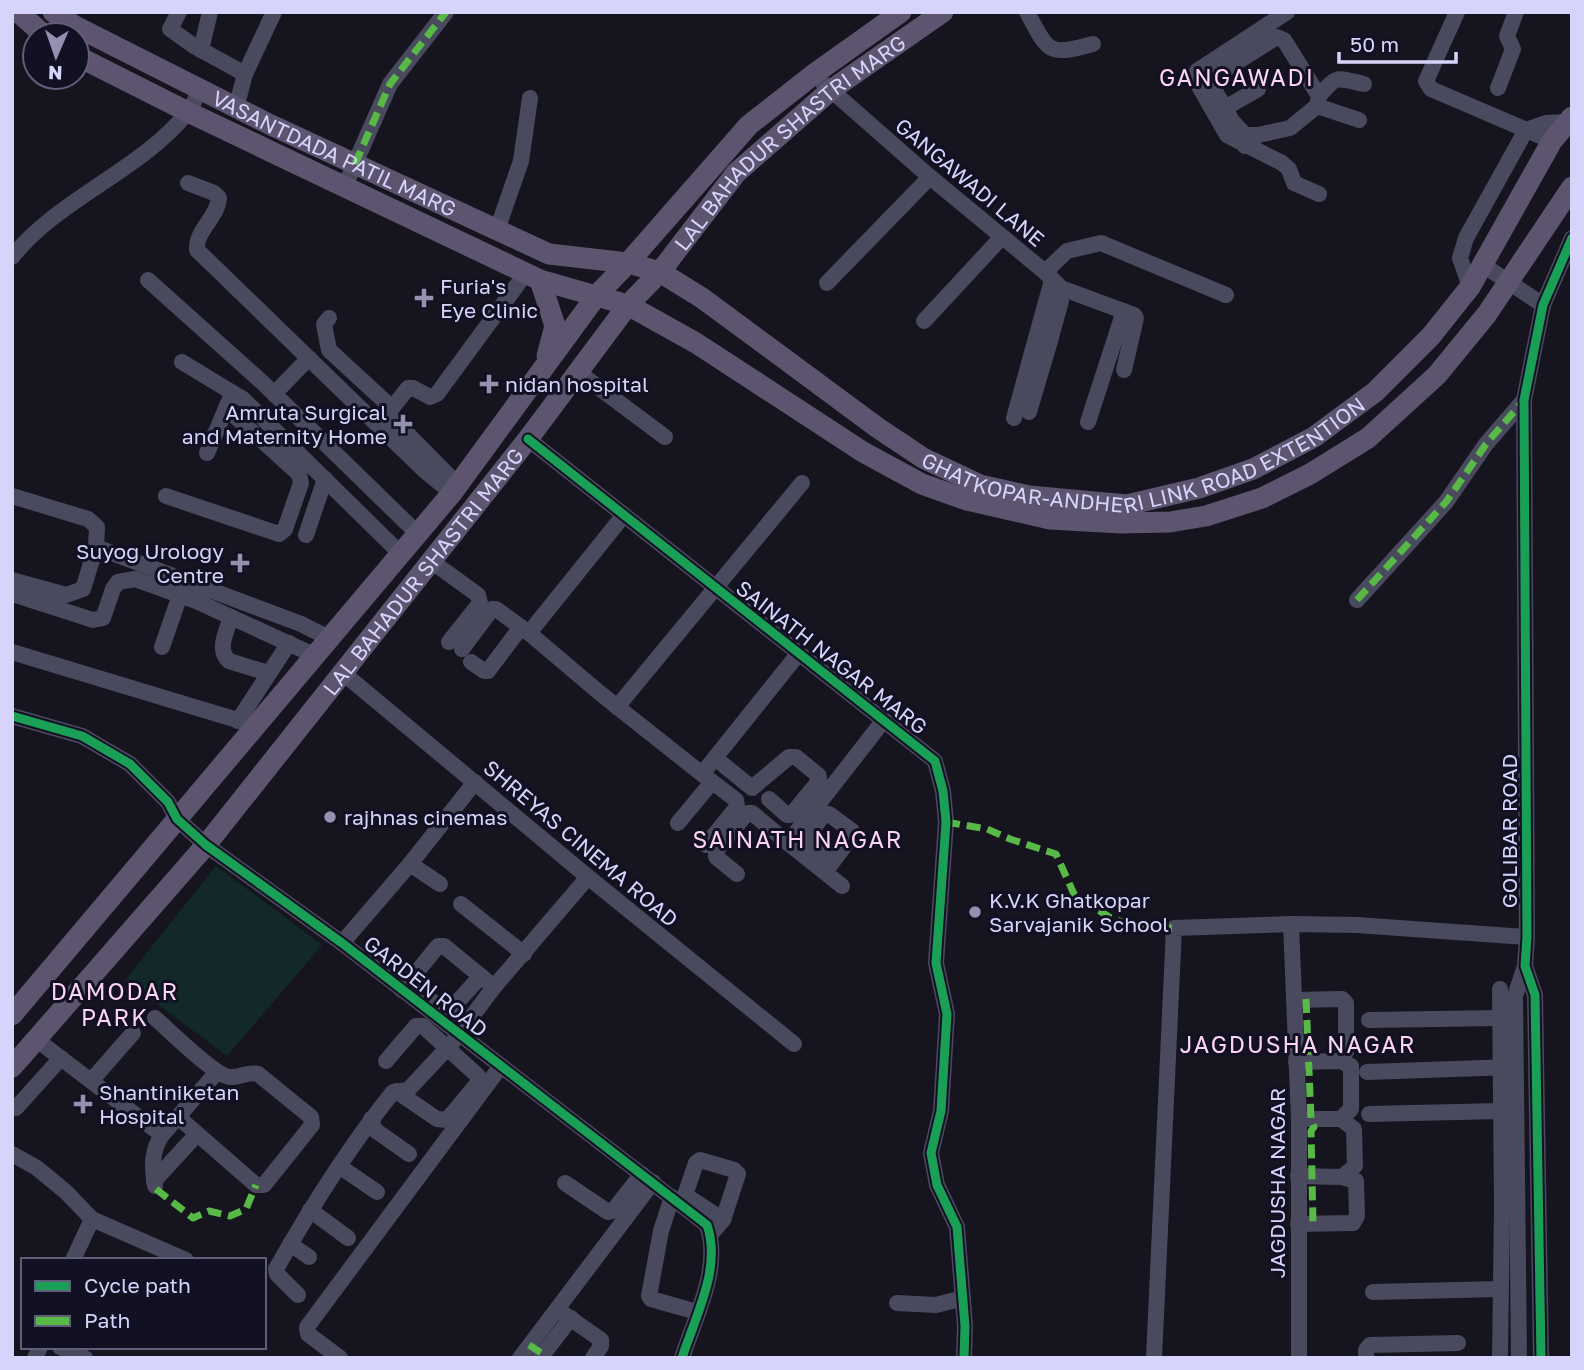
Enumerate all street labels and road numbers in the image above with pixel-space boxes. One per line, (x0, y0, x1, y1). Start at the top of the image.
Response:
street label: LAL BAHADUR SHASTRI MARG (668, 29, 911, 256)
street label: VASANTDADA PATIL MARG (208, 84, 460, 222)
street label: GANGAWADI LANE (890, 112, 1050, 252)
street label: GHATKOPAR-ANDHERI LINK ROAD EXTENTION (918, 391, 1370, 519)
street label: LAL BAHADUR SHASTRI MARG (317, 443, 529, 700)
street label: SAINATH NAGAR MARG (731, 574, 933, 740)
street label: SHREYAS CINEMA ROAD (478, 754, 684, 932)
street label: GOLIBAR ROAD (1496, 754, 1522, 908)
street label: GARDEN ROAD (359, 930, 493, 1042)
street label: JAGDUSHA NAGAR (1264, 1088, 1290, 1278)

